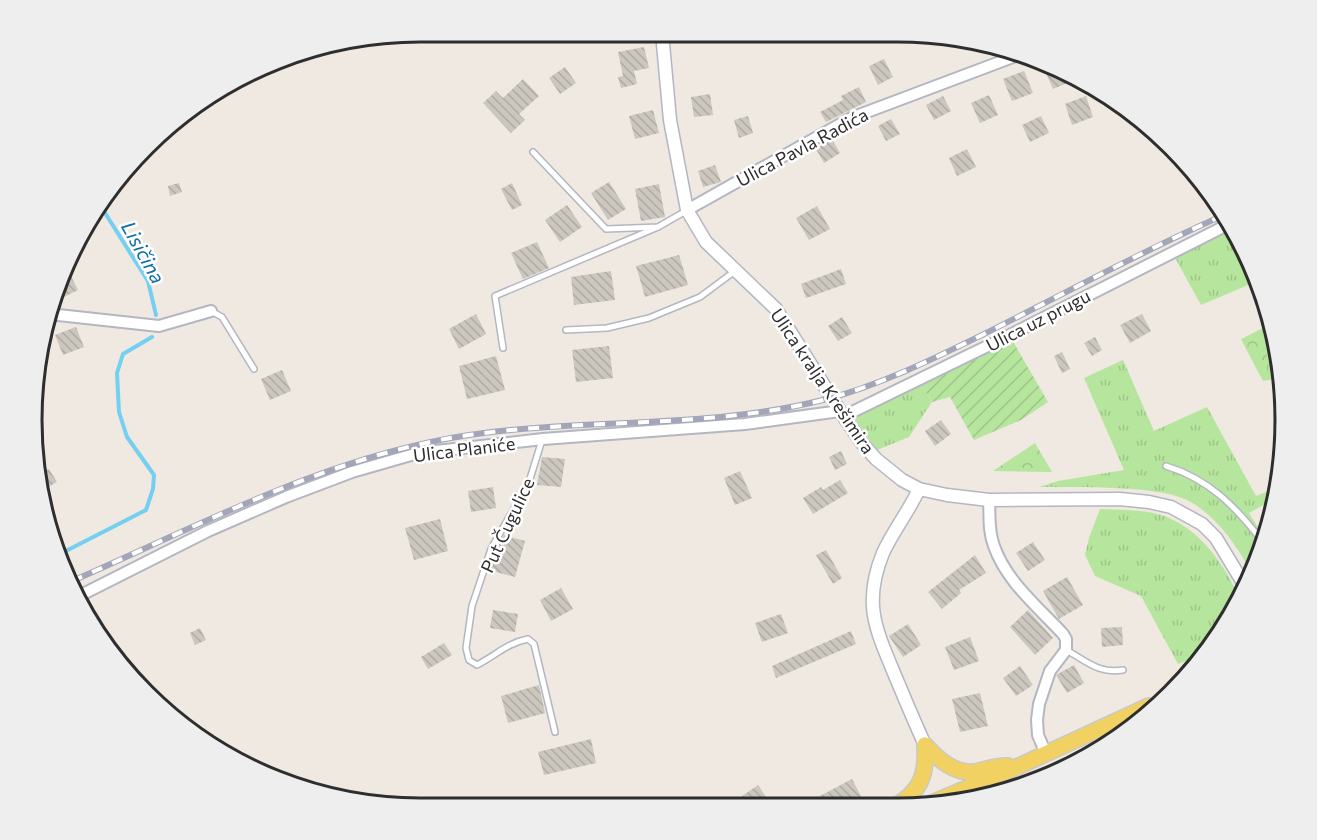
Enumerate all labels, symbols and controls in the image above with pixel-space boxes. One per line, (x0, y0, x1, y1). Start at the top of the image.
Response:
street label: Ulica Pavla Radića (732, 103, 872, 191)
water label: Lisičina (117, 217, 171, 287)
street label: Ulica uz prugu (982, 284, 1094, 356)
street label: Ulica kralja Krešimira (766, 304, 880, 458)
street label: Ulica Planiće (412, 432, 516, 466)
street label: Put Čugulice (475, 474, 539, 576)

